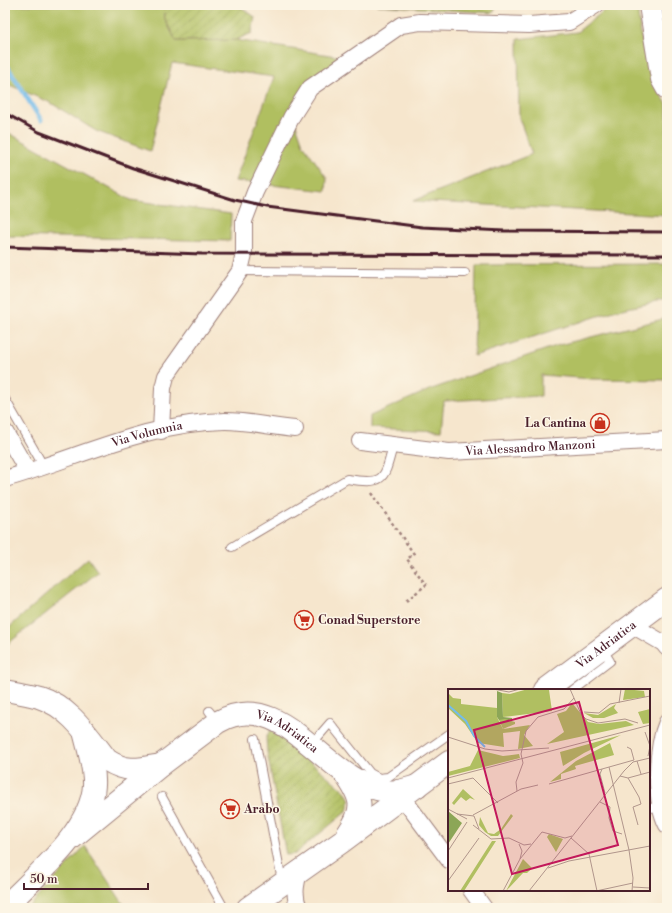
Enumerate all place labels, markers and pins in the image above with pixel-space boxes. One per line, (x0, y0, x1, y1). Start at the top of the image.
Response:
shop icon: La Cantina (589, 412, 611, 434)
place label: La Cantina (525, 416, 586, 431)
supermarket icon: Conad Superstore (293, 609, 315, 631)
place label: Conad Superstore (318, 613, 421, 628)
supermarket icon: Arabo (219, 798, 241, 820)
place label: Arabo (243, 802, 280, 817)

